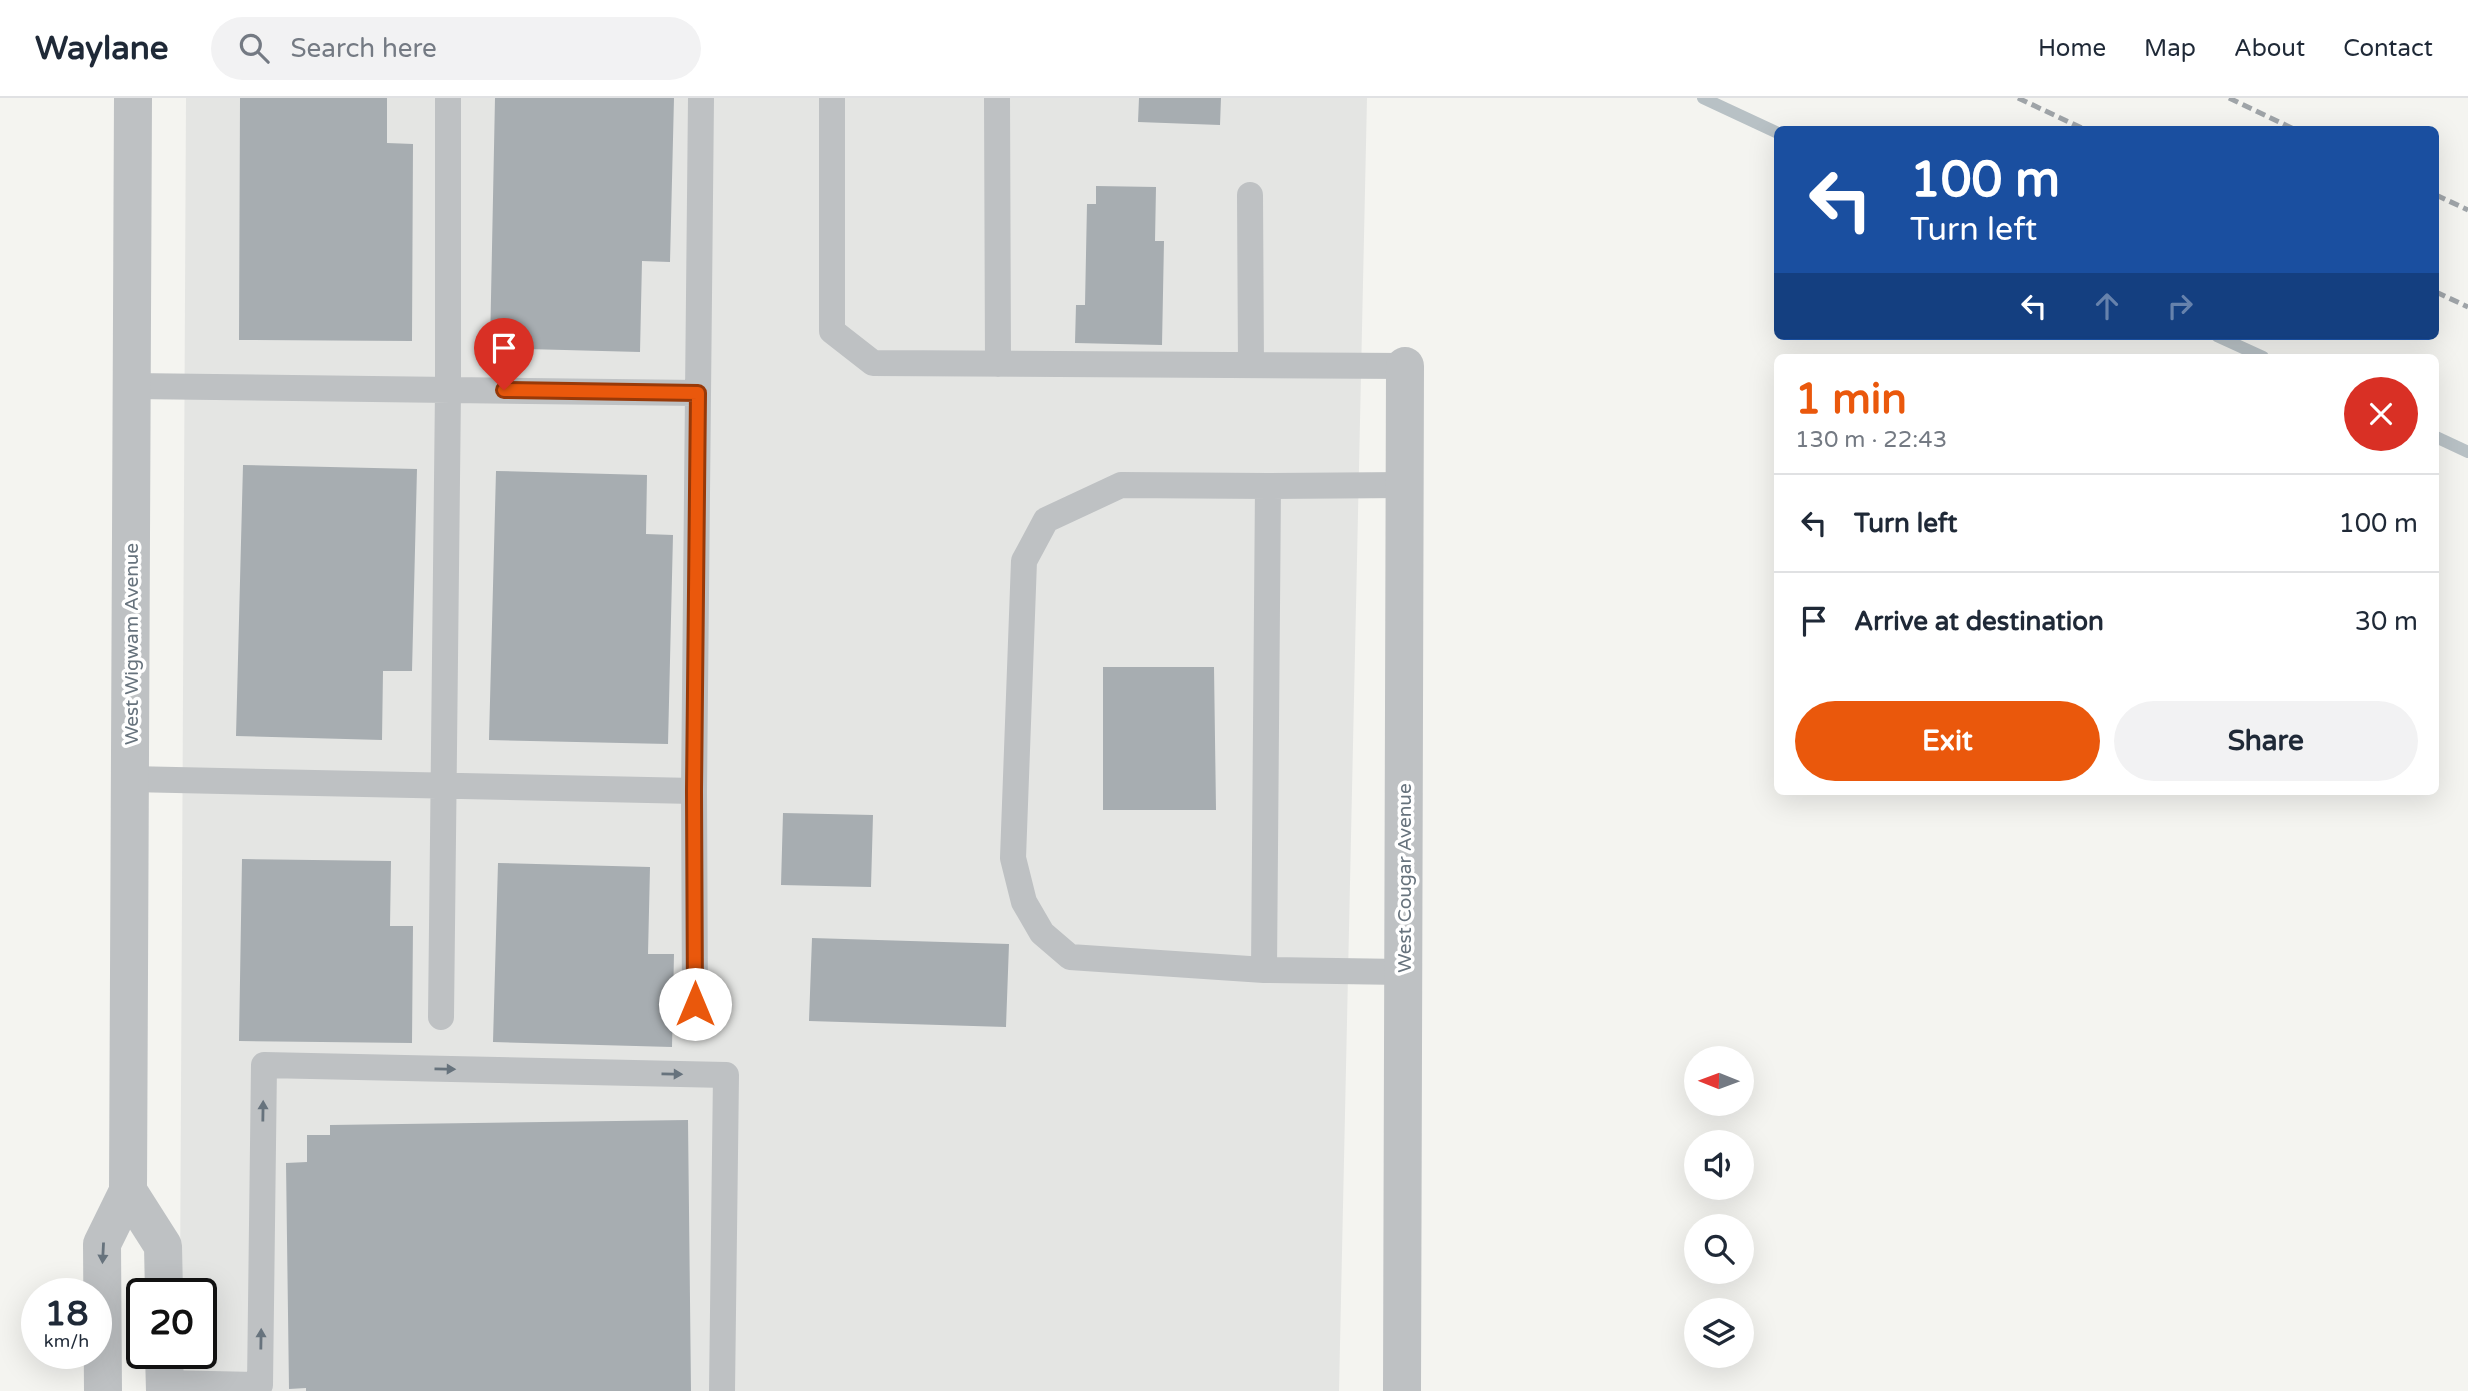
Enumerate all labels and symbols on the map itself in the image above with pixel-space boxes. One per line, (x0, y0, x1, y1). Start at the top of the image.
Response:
pin (474, 318, 534, 390)
street label: West Wigwam Avenue (121, 543, 143, 745)
street label: West Cougar Avenue (1394, 783, 1416, 973)
position arrow (658, 967, 732, 1041)
north arrow (1684, 1046, 1754, 1116)
one-way arrow (434, 1063, 456, 1075)
one-way arrow (662, 1068, 684, 1080)
one-way arrow (257, 1100, 269, 1122)
one-way arrow (97, 1242, 108, 1264)
speed limit sign: 20 (126, 1278, 217, 1369)
one-way arrow (255, 1327, 267, 1349)

